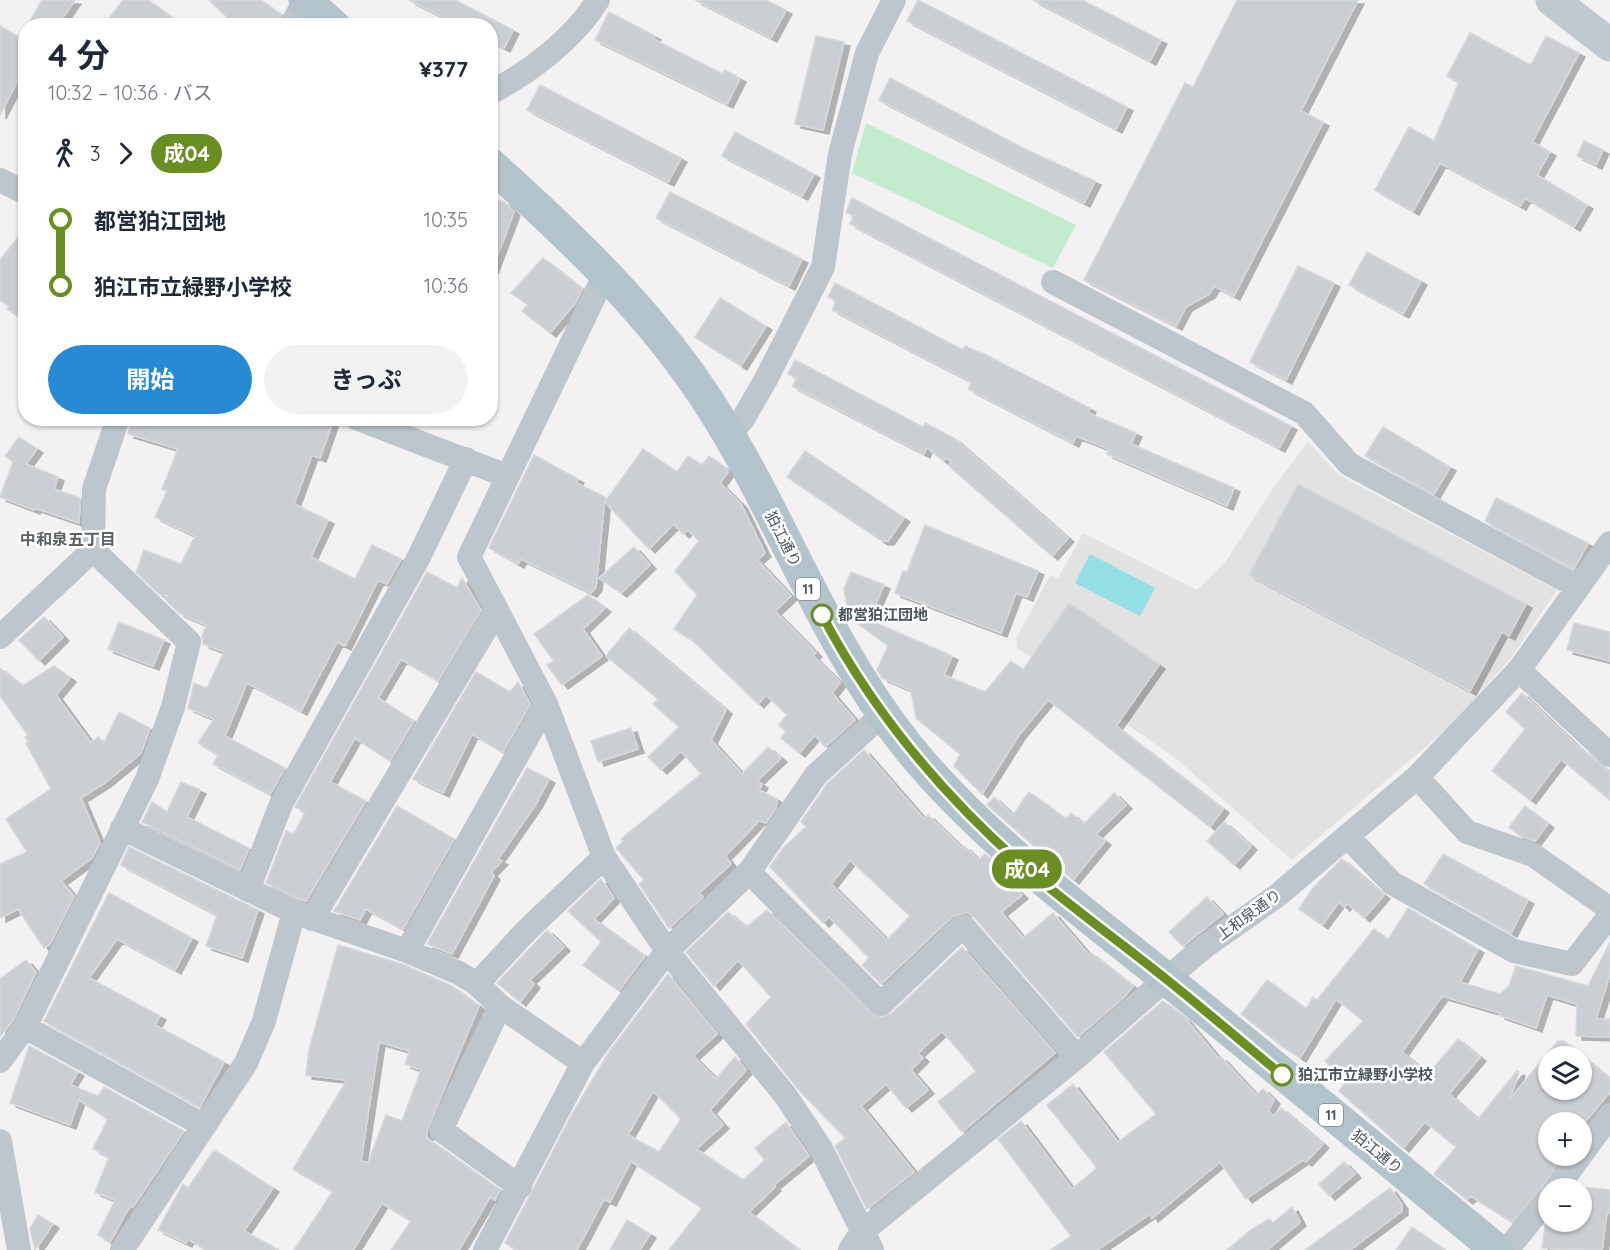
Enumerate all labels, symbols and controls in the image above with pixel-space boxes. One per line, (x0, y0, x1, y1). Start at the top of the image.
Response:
text: 4 分 (48, 34, 110, 75)
text: ¥377 (419, 55, 468, 83)
text: 10:32 – 10:36 · バス (48, 80, 213, 105)
icon: walk (48, 137, 81, 170)
icon: forward (109, 137, 142, 170)
text: 成04 (163, 140, 210, 166)
text: 3 (90, 141, 100, 166)
text: 都営狛江団地 (94, 207, 226, 235)
text: 10:35 (424, 207, 468, 232)
text: 狛江市立緑野小学校 (94, 273, 292, 301)
text: 10:36 (424, 273, 468, 298)
button: 開始 (48, 345, 252, 414)
button: きっぷ (264, 345, 468, 414)
street label: 狛江通り (761, 508, 806, 570)
district label: 中和泉五丁目 (20, 529, 116, 549)
road number: 11 (796, 578, 820, 600)
marker: 都営狛江団地 (811, 604, 833, 626)
place label: 都営狛江団地 (838, 605, 928, 624)
line badge: 成04 (992, 850, 1062, 888)
text: 成04 (1004, 856, 1050, 882)
street label: 上和泉通り (1213, 885, 1285, 944)
map controls (1538, 1046, 1592, 1232)
button: layers (1538, 1046, 1592, 1100)
marker: 狛江市立緑野小学校 (1271, 1064, 1293, 1086)
place label: 狛江市立緑野小学校 (1298, 1065, 1433, 1084)
road number: 11 (1319, 1104, 1343, 1126)
button: + (1538, 1112, 1592, 1166)
street label: 狛江通り (1348, 1125, 1407, 1178)
button: − (1538, 1178, 1592, 1232)

